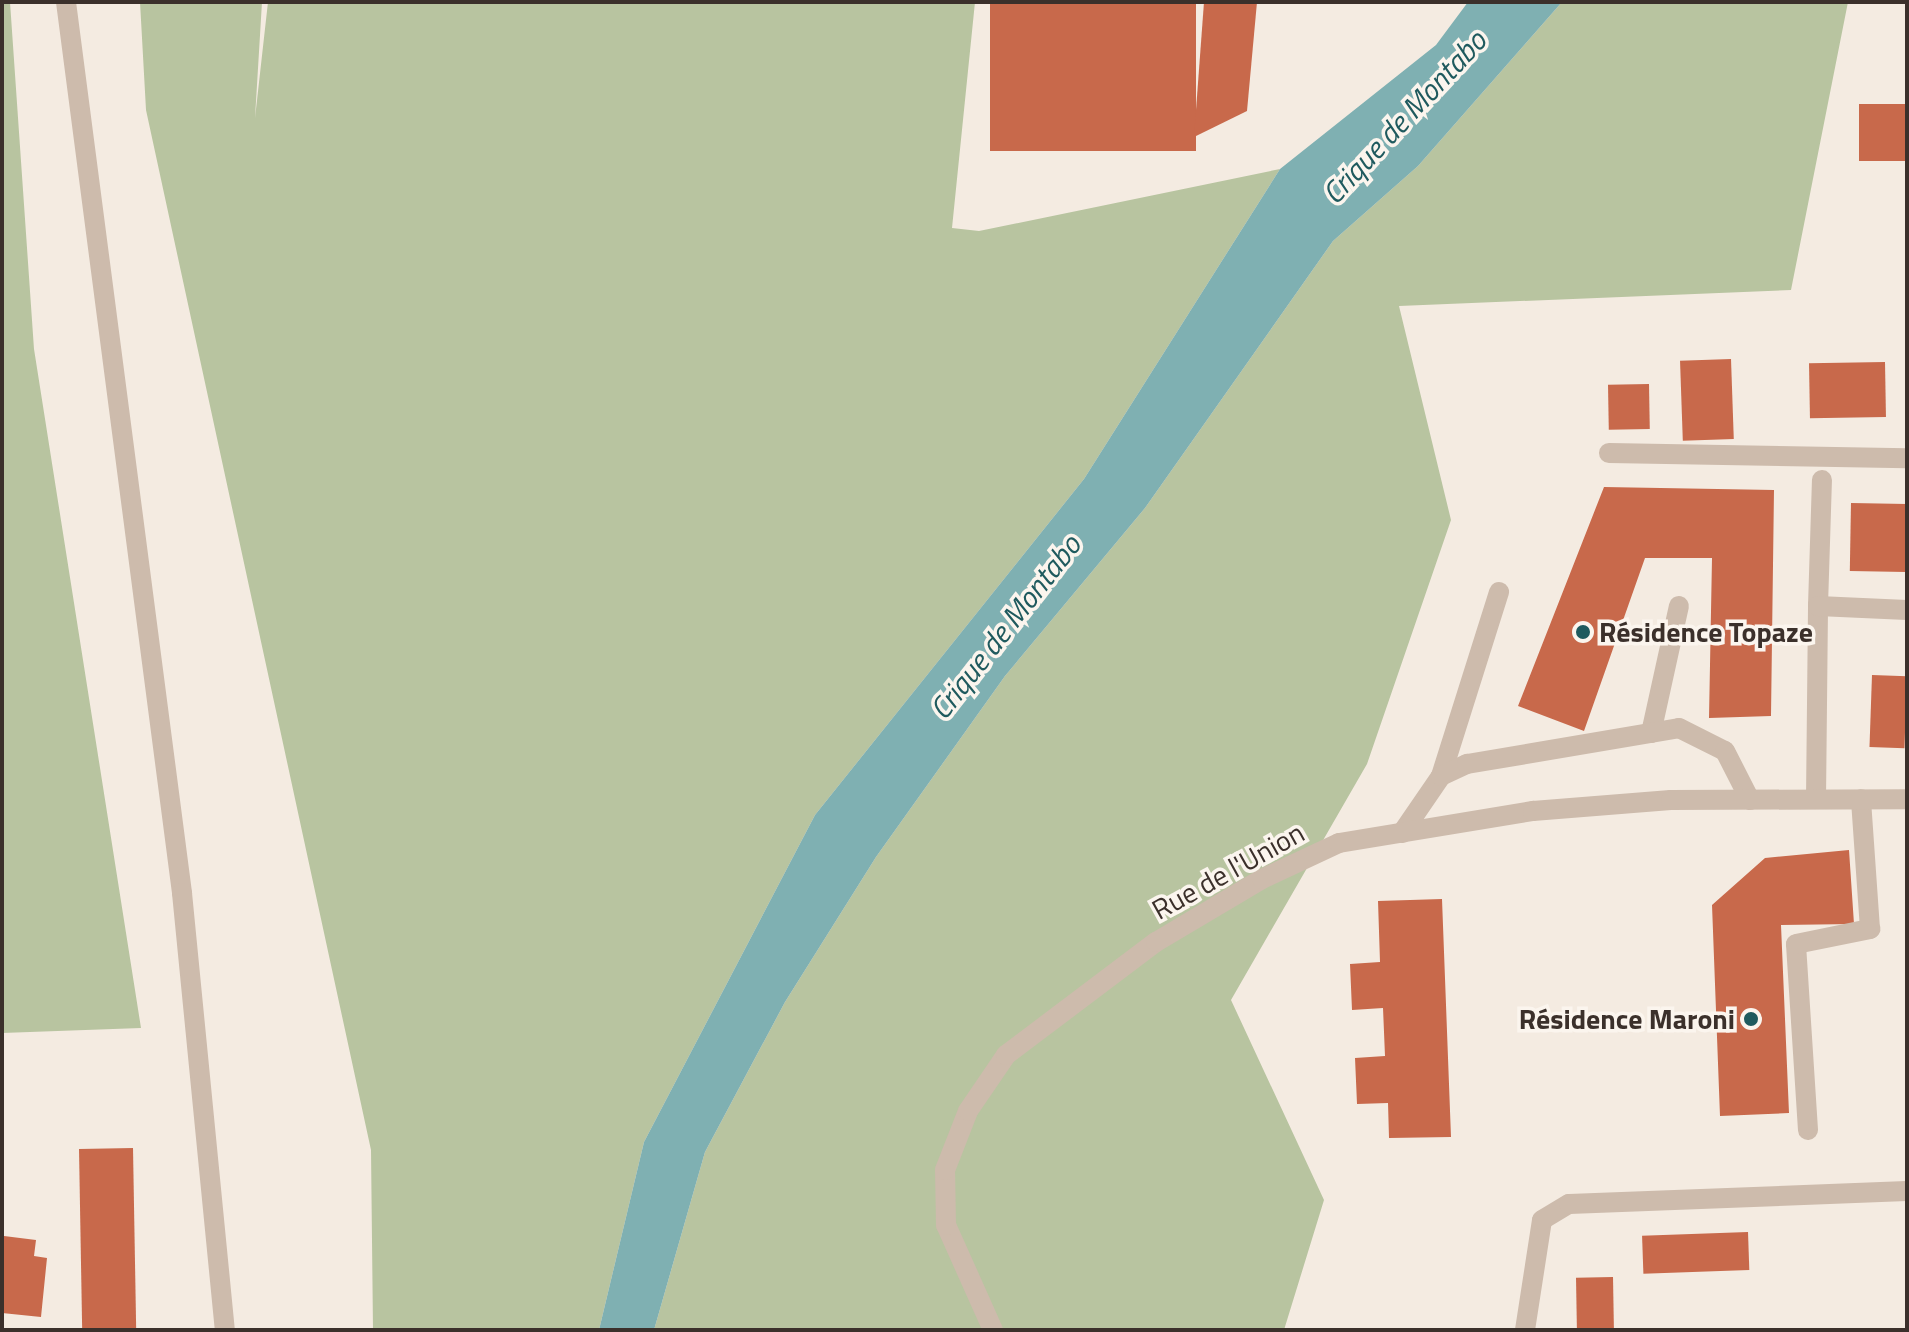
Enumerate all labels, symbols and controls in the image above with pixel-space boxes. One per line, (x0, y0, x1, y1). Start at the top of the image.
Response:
water label: Crique de Montabo (1315, 23, 1493, 211)
water label: Crique de Montabo (922, 528, 1088, 726)
place label: Résidence Topaze (1599, 615, 1813, 649)
marker: Résidence Topaze (1574, 623, 1592, 641)
street label: Rue de l'Union (1146, 815, 1310, 927)
place label: Résidence Maroni (1519, 1002, 1735, 1036)
marker: Résidence Maroni (1742, 1010, 1760, 1028)

